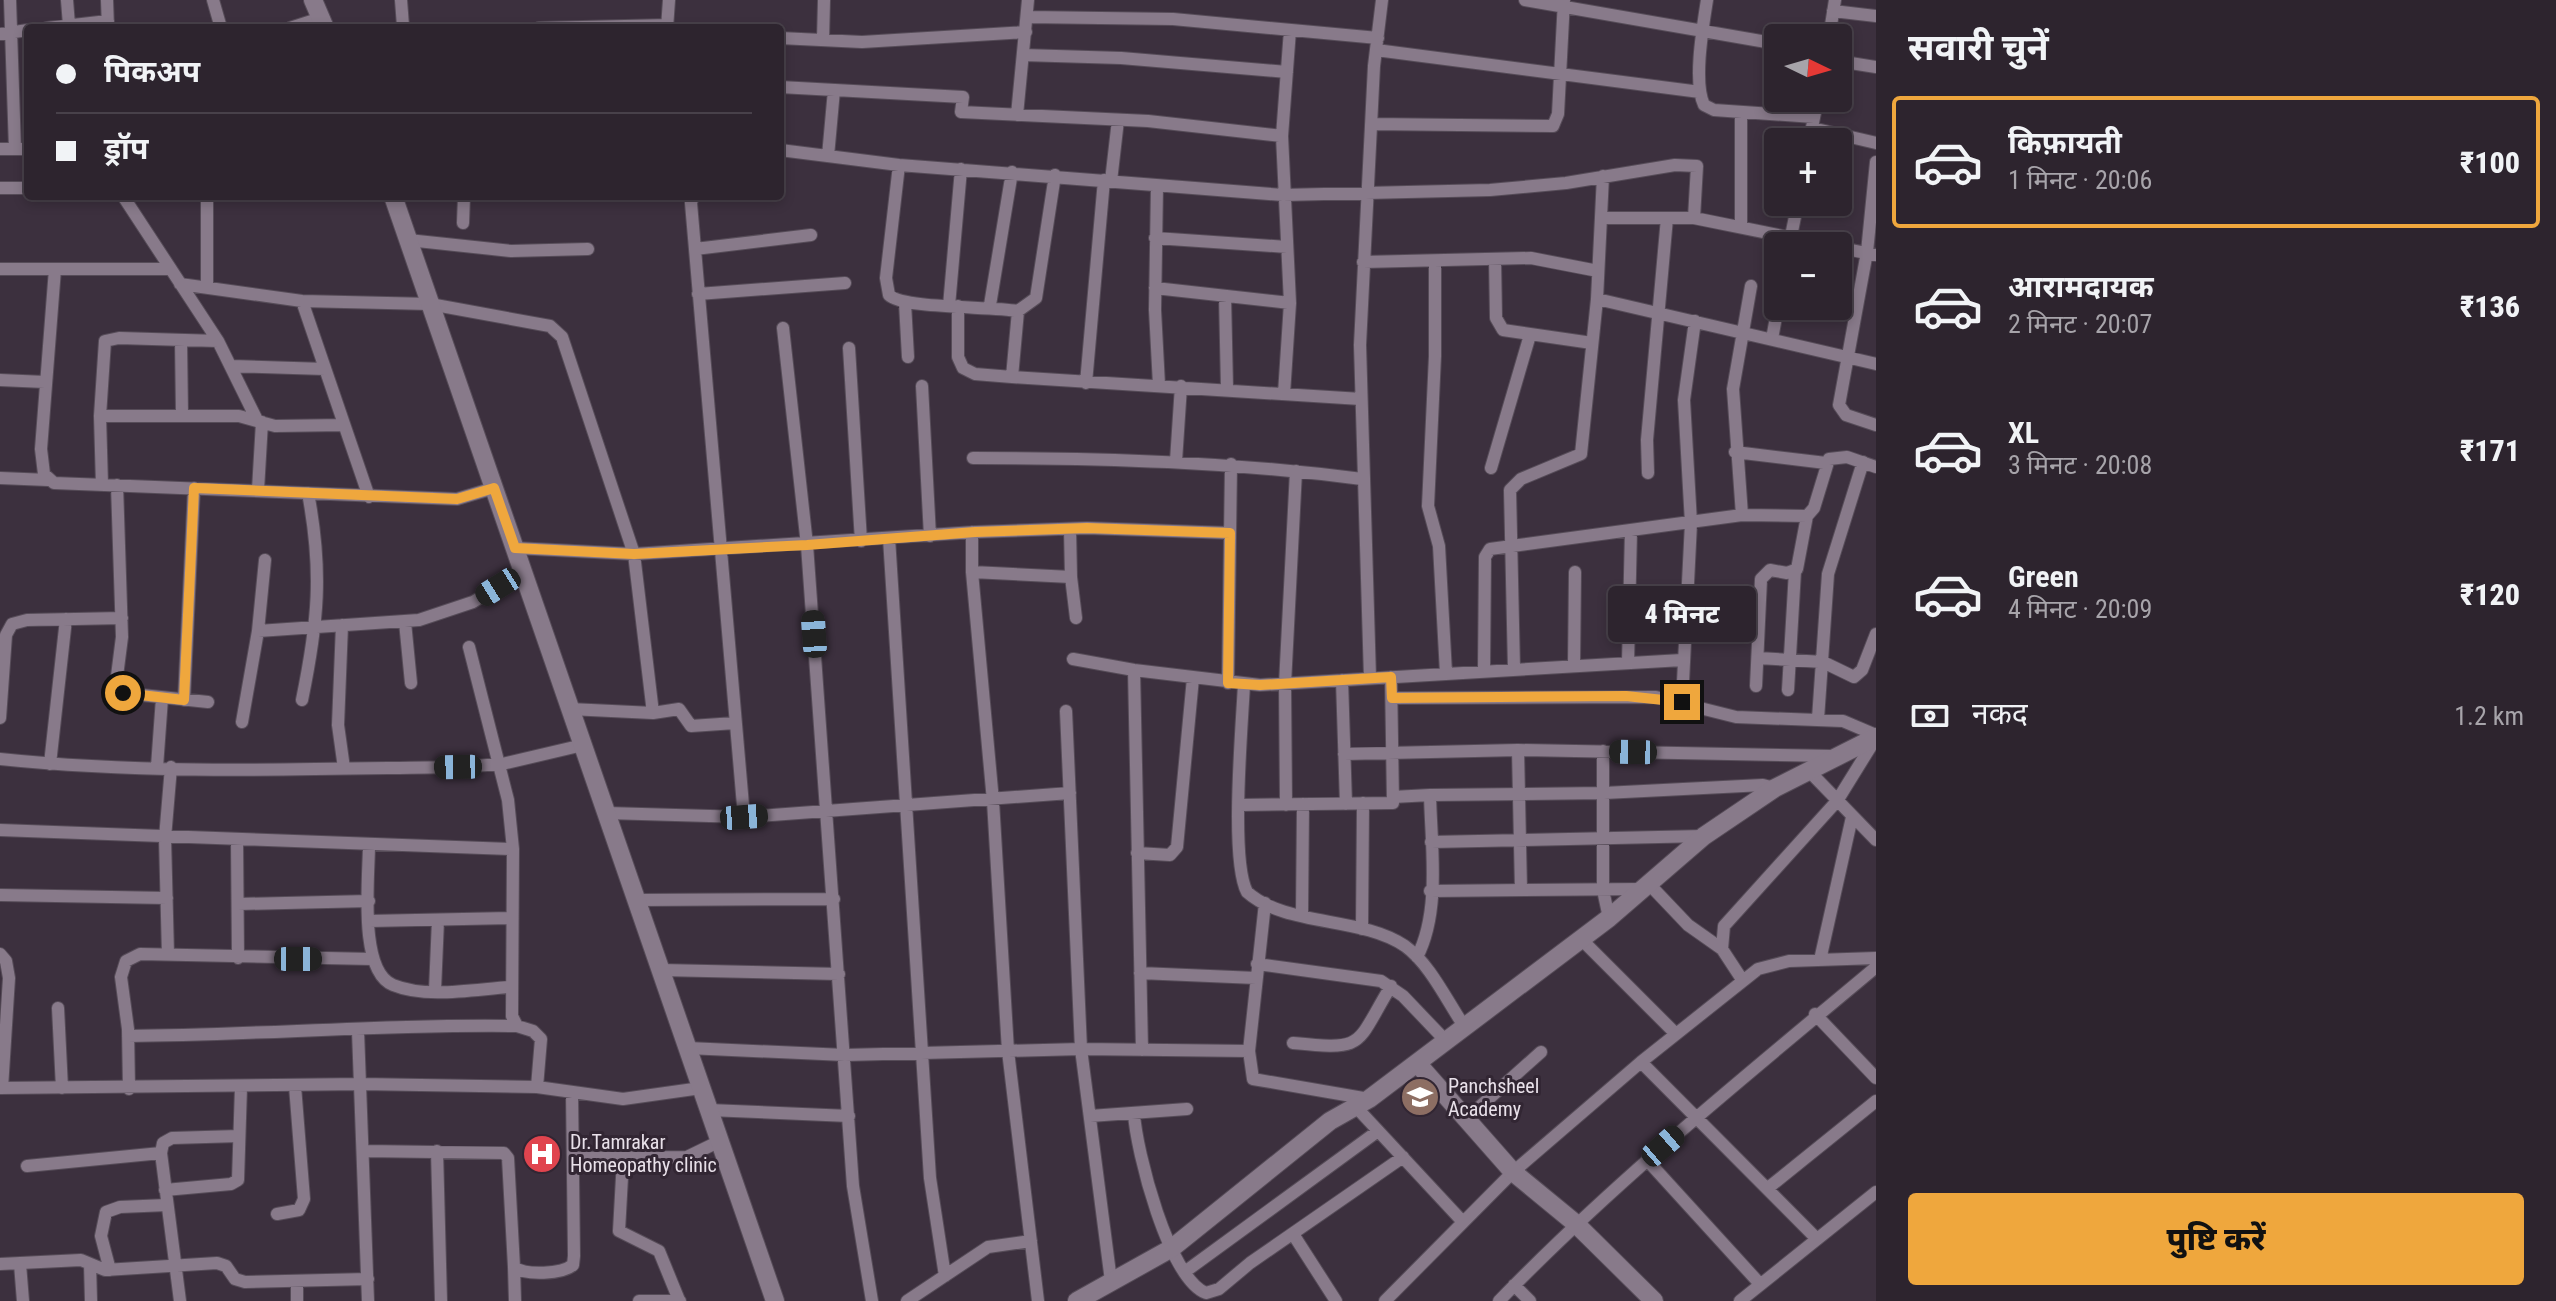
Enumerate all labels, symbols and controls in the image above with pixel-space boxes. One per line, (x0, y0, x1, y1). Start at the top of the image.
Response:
north arrow (1764, 24, 1852, 112)
map controls (1764, 24, 1852, 320)
text: सवारी चुनें (1908, 27, 2049, 69)
text: पिकअप (104, 54, 200, 89)
text: किफ़ायती (2008, 125, 2122, 160)
icon: car (1912, 126, 1984, 198)
button: + (1764, 128, 1852, 216)
text: ड्रॉप (104, 131, 148, 166)
text: ₹100 (2460, 145, 2520, 180)
text: 1 मिनट · 20:06 (2008, 165, 2152, 195)
button: − (1764, 232, 1852, 320)
text: आरामदायक (2008, 269, 2154, 304)
icon: car (1912, 270, 1984, 342)
text: ₹136 (2460, 289, 2520, 324)
text: 2 मिनट · 20:07 (2008, 309, 2152, 339)
icon: car (1912, 414, 1984, 486)
text: XL (2008, 415, 2039, 450)
text: ₹171 (2460, 433, 2520, 468)
text: 3 मिनट · 20:08 (2008, 450, 2152, 480)
icon: car (1912, 558, 1984, 630)
text: Green (2008, 559, 2079, 594)
car (471, 564, 525, 610)
text: ₹120 (2460, 577, 2520, 612)
callout: 4 मिनट (1608, 586, 1756, 642)
text: 4 मिनट · 20:09 (2008, 594, 2152, 624)
text: 4 मिनट (1644, 599, 1720, 629)
car (800, 609, 828, 659)
route start (105, 675, 141, 711)
route end (1664, 684, 1700, 720)
icon: cash (1908, 694, 1952, 738)
text: नकद (1972, 696, 2028, 731)
text: 1.2 km (2454, 701, 2524, 731)
car (1609, 740, 1657, 764)
car (434, 755, 482, 779)
car (719, 803, 769, 831)
car (274, 947, 322, 971)
place label: Panchsheel Academy (1448, 1074, 1539, 1121)
school or university icon: Panchsheel Academy (1399, 1076, 1441, 1118)
car (1637, 1121, 1689, 1171)
place label: Dr.Tamrakar Homeopathy clinic (570, 1130, 717, 1177)
hospital icon: Dr.Tamrakar Homeopathy clinic (521, 1133, 563, 1175)
button: पुष्टि करें (1908, 1193, 2524, 1285)

